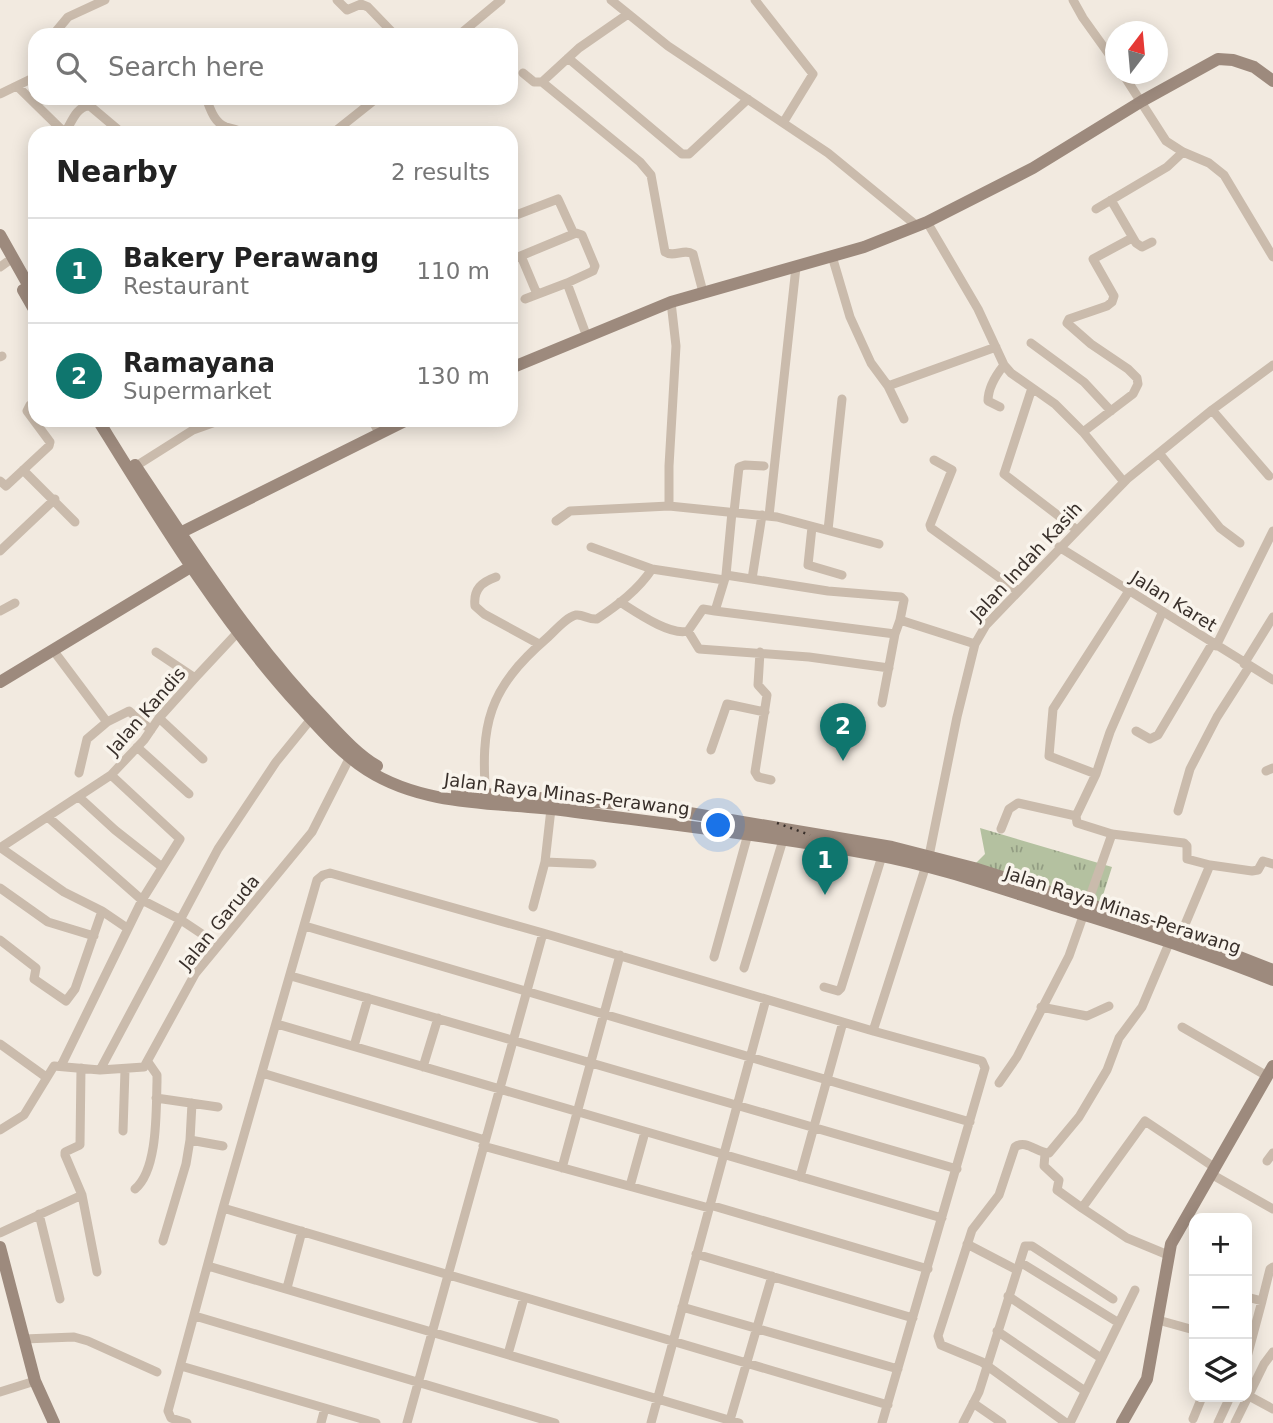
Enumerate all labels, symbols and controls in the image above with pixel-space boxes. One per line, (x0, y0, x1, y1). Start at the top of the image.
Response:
north arrow (1105, 21, 1168, 84)
search box (28, 28, 518, 105)
icon: search (52, 48, 90, 86)
text: Search here (108, 52, 264, 82)
text: Nearby (56, 154, 178, 189)
text: 2 results (391, 159, 490, 185)
text: Bakery Perawang (123, 243, 379, 273)
text: 1 (71, 258, 87, 284)
text: 110 m (416, 258, 490, 284)
text: Restaurant (123, 273, 249, 299)
text: Ramayana (123, 348, 275, 378)
text: 2 (71, 363, 87, 389)
text: 130 m (416, 363, 490, 389)
text: Supermarket (123, 378, 272, 404)
street label: Jalan Indah Kasih (965, 497, 1086, 625)
street label: Jalan Karet (1126, 566, 1221, 636)
street label: Jalan Kandis (102, 663, 190, 760)
pin: 2 (820, 703, 866, 761)
street label: Jalan Raya Minas-Perawang (442, 768, 691, 819)
your location (701, 808, 735, 842)
pin: 1 (802, 837, 848, 895)
street label: Jalan Raya Minas-Perawang (1001, 862, 1244, 958)
street label: Jalan Garuda (174, 870, 264, 974)
map controls (1189, 1213, 1252, 1402)
button: + (1189, 1213, 1252, 1276)
button: − (1189, 1276, 1252, 1339)
button: layers (1189, 1339, 1252, 1402)

